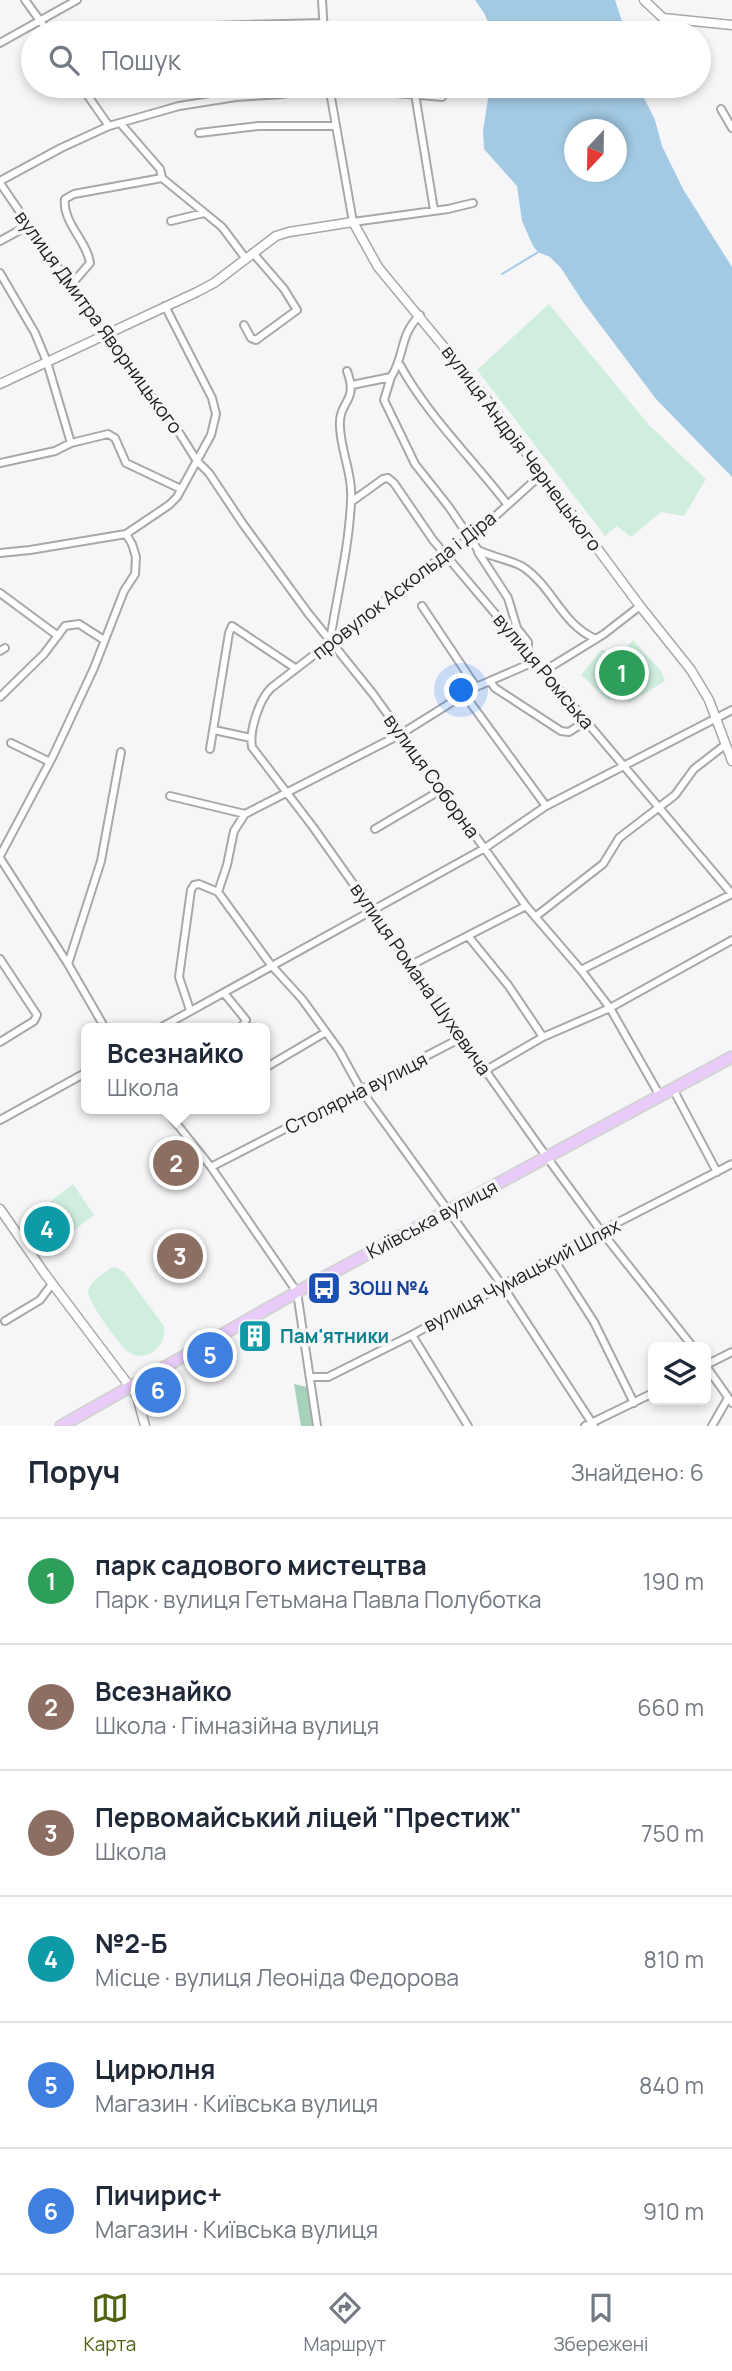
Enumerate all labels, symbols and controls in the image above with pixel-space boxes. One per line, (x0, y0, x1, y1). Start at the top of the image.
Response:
search box (21, 21, 711, 98)
icon: search (45, 41, 83, 79)
text: Пошук (101, 42, 181, 78)
north arrow (564, 119, 627, 182)
street label: вулиця Дмитра Яворницького (9, 205, 189, 439)
street label: вулиця Андрія Чернецького (436, 340, 608, 556)
street label: провулок Аскольда і Діра (307, 505, 501, 665)
street label: вулиця Ромська (488, 607, 600, 735)
pin: 1 (599, 647, 645, 699)
your location (444, 673, 478, 707)
street label: вулиця Соборна (378, 709, 486, 843)
street label: вулиця Романа Шухевича (345, 878, 497, 1080)
popup (81, 1023, 270, 1114)
text: Всезнайко (107, 1035, 244, 1071)
street label: Столярна вулиця (280, 1046, 432, 1140)
text: Школа (107, 1071, 179, 1103)
pin: 2 (153, 1137, 199, 1189)
street label: Київська вулиця (362, 1173, 502, 1265)
pin: 4 (24, 1203, 70, 1255)
street label: вулиця Чумацький Шлях (419, 1212, 625, 1338)
pin: 3 (157, 1230, 203, 1282)
bus stop icon: ЗОШ №4 (305, 1269, 343, 1307)
place label: ЗОШ №4 (348, 1275, 429, 1301)
building icon: Пам'ятники (236, 1317, 274, 1355)
place label: Пам'ятники (280, 1323, 389, 1349)
pin: 5 (187, 1329, 233, 1381)
map controls (648, 1342, 711, 1405)
button: layers (648, 1342, 711, 1405)
pin: 6 (135, 1364, 181, 1416)
text: Поруч (28, 1451, 120, 1492)
text: Знайдено: 6 (571, 1456, 704, 1488)
text: парк садового мистецтва (95, 1547, 427, 1583)
text: 1 (46, 1565, 56, 1597)
text: 190 m (643, 1565, 704, 1597)
text: Парк · вулиця Гетьмана Павла Полуботка (95, 1583, 541, 1615)
text: Всезнайко (95, 1673, 232, 1709)
text: 2 (44, 1691, 58, 1723)
text: 660 m (637, 1691, 704, 1723)
text: Школа · Гімназійна вулиця (95, 1709, 379, 1741)
text: Первомайський ліцей "Престиж" (95, 1799, 522, 1835)
text: 3 (44, 1817, 58, 1849)
text: 750 m (641, 1817, 704, 1849)
text: Школа (95, 1835, 167, 1867)
text: №2-Б (95, 1925, 167, 1961)
text: 4 (44, 1943, 58, 1975)
text: 810 m (644, 1943, 704, 1975)
text: Місце · вулиця Леоніда Федорова (95, 1961, 459, 1993)
text: Цирюлня (95, 2051, 216, 2087)
text: 5 (44, 2069, 58, 2101)
text: 840 m (639, 2069, 704, 2101)
text: Магазин · Київська вулиця (95, 2087, 378, 2119)
text: Пичирис+ (95, 2177, 222, 2213)
text: 6 (44, 2195, 58, 2227)
text: 910 m (643, 2195, 704, 2227)
text: Магазин · Київська вулиця (95, 2213, 378, 2245)
tab: Карта (84, 2289, 136, 2357)
tab: Маршрут (304, 2289, 386, 2357)
tab: Збережені (553, 2289, 648, 2357)

